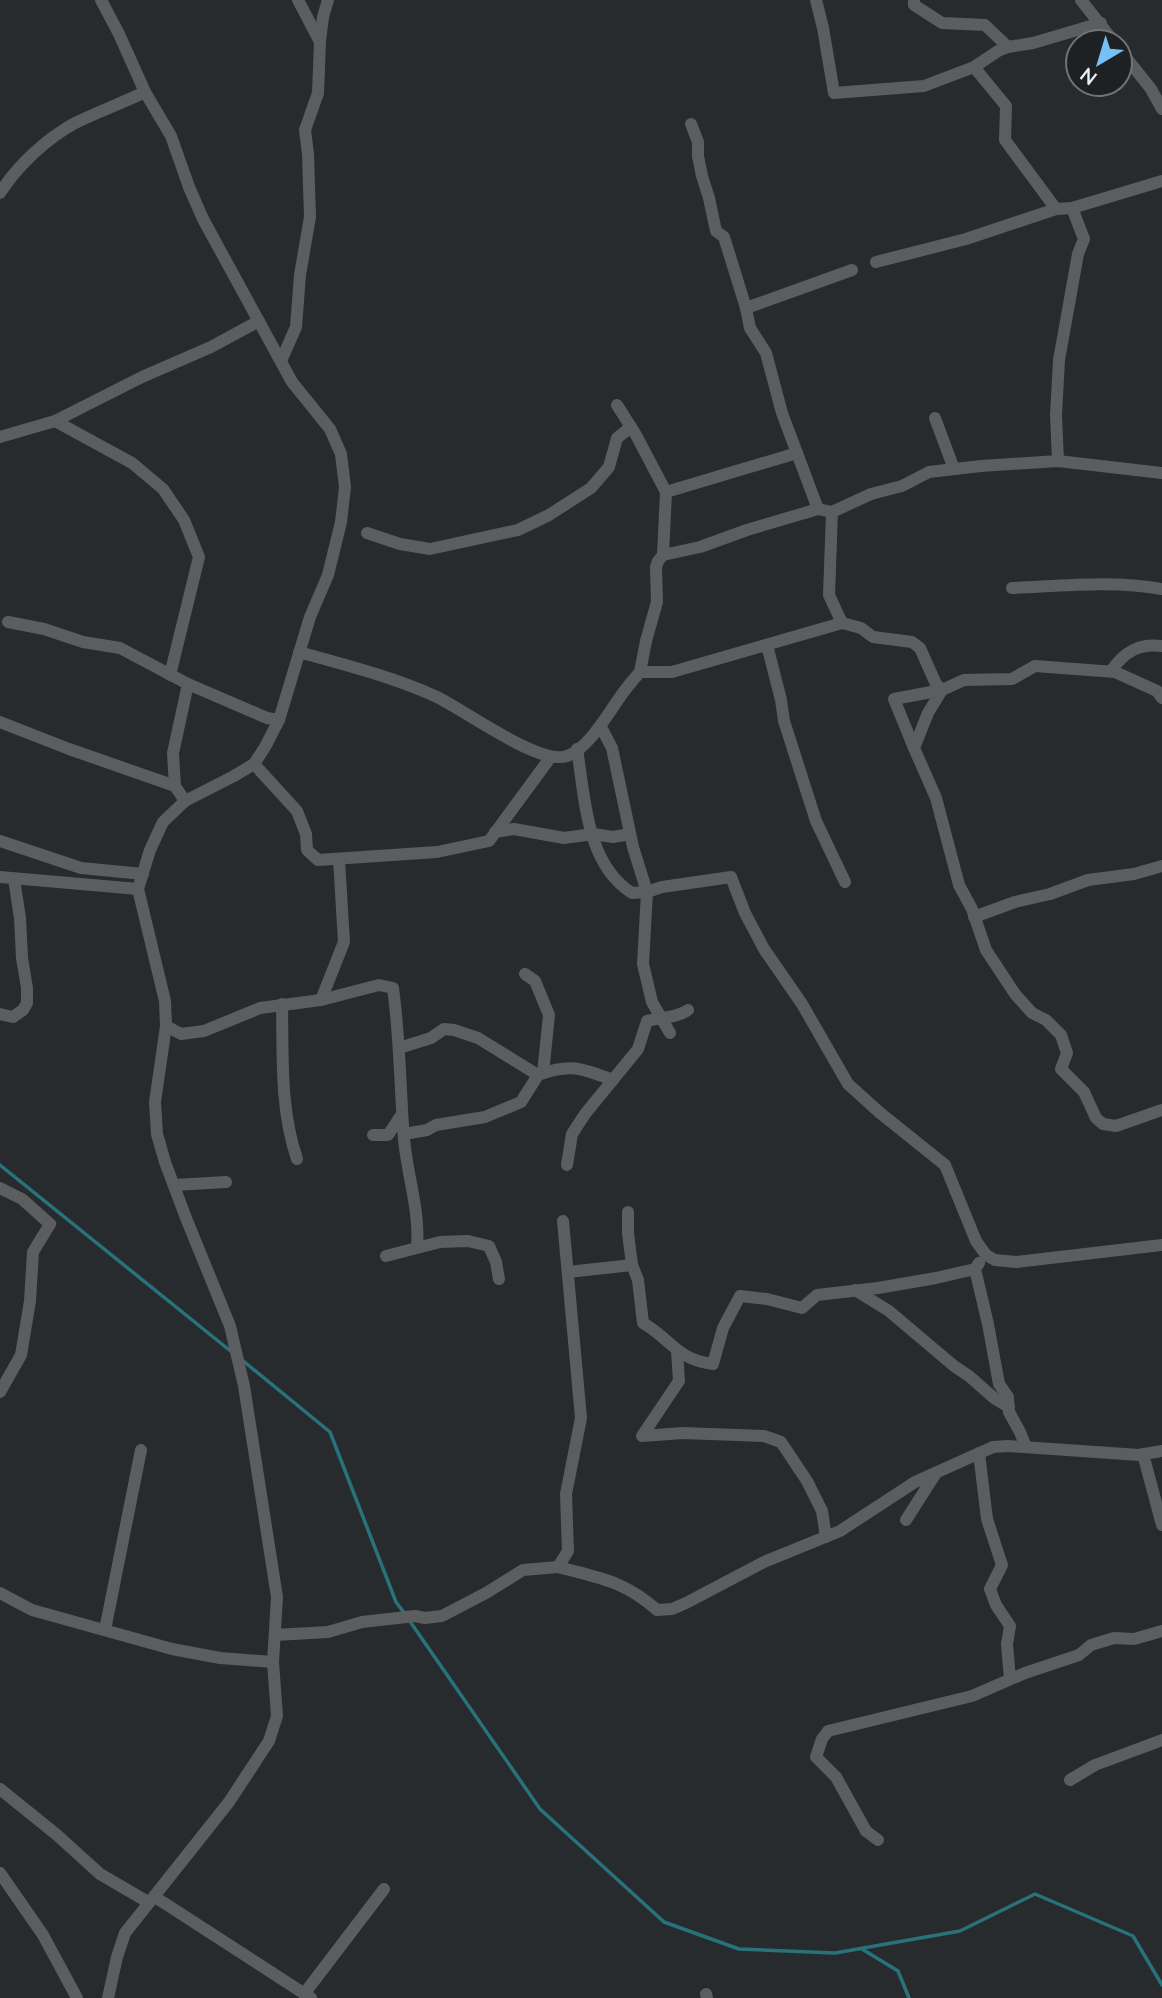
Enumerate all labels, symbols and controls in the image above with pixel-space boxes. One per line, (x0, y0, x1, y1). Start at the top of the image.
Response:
north arrow (1064, 28, 1134, 98)
text: N (1075, 63, 1101, 90)

